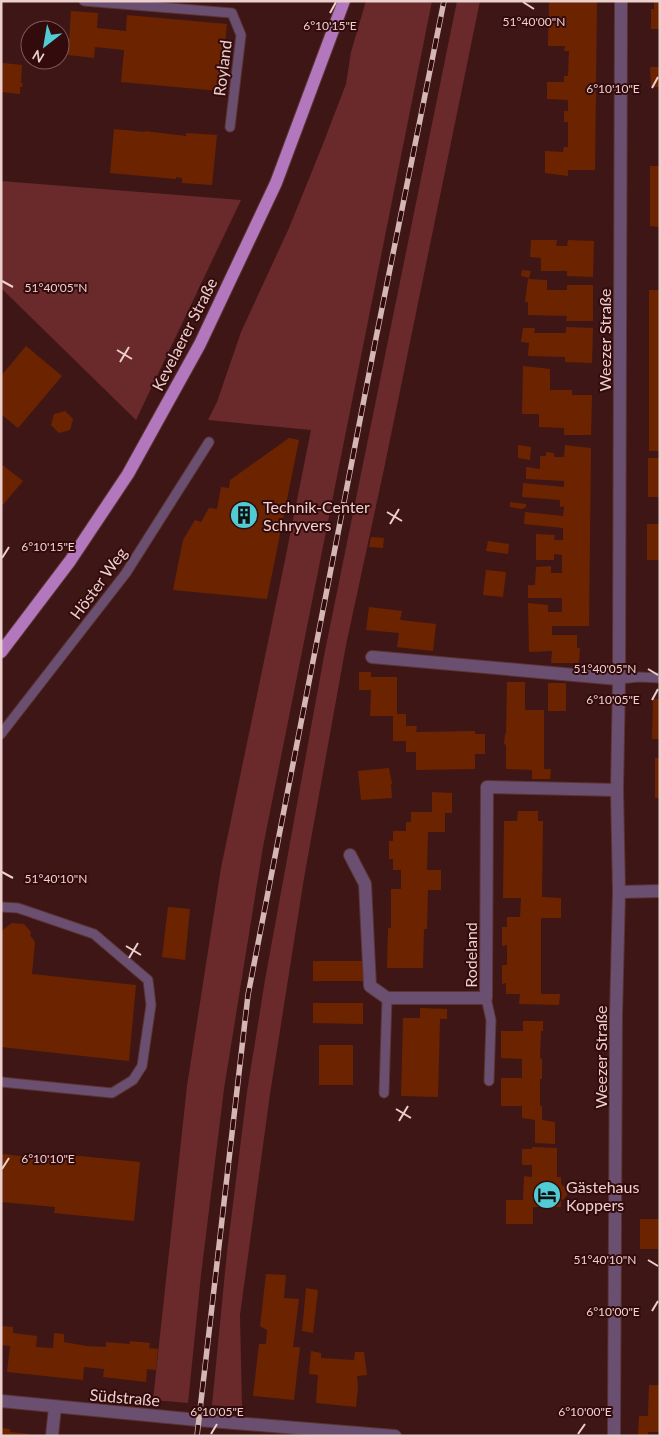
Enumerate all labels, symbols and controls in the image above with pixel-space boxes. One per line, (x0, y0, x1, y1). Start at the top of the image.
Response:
text: 51°40'00"N (503, 14, 565, 29)
text: 6°10'15"E (303, 18, 357, 33)
north arrow (20, 20, 70, 70)
street label: Royland (209, 39, 235, 97)
text: N (29, 47, 47, 67)
text: 6°10'10"E (586, 81, 640, 96)
street label: Kevelaerer Straße (147, 274, 221, 394)
text: 51°40'05"N (25, 280, 87, 295)
street label: Weezer Straße (595, 288, 614, 392)
place label: Technik-Center Schryvers (263, 497, 370, 534)
building icon: Technik-Center Schryvers (229, 500, 259, 530)
text: 6°10'15"E (21, 539, 75, 554)
street label: Höster Weg (66, 543, 130, 623)
text: 51°40'05"N (574, 661, 636, 676)
text: 6°10'05"E (586, 692, 640, 707)
text: 51°40'10"N (25, 871, 87, 886)
street label: Rodeland (461, 922, 480, 988)
street label: Weezer Straße (591, 1005, 610, 1109)
text: 6°10'10"E (21, 1151, 75, 1166)
place label: Gästehaus Koppers (566, 1177, 639, 1214)
hotel icon: Gästehaus Koppers (532, 1180, 562, 1210)
text: 51°40'10"N (574, 1252, 636, 1267)
text: 6°10'00"E (586, 1304, 640, 1319)
street label: Südstraße (89, 1384, 161, 1410)
text: 6°10'05"E (190, 1404, 244, 1419)
text: 6°10'00"E (558, 1404, 612, 1419)

